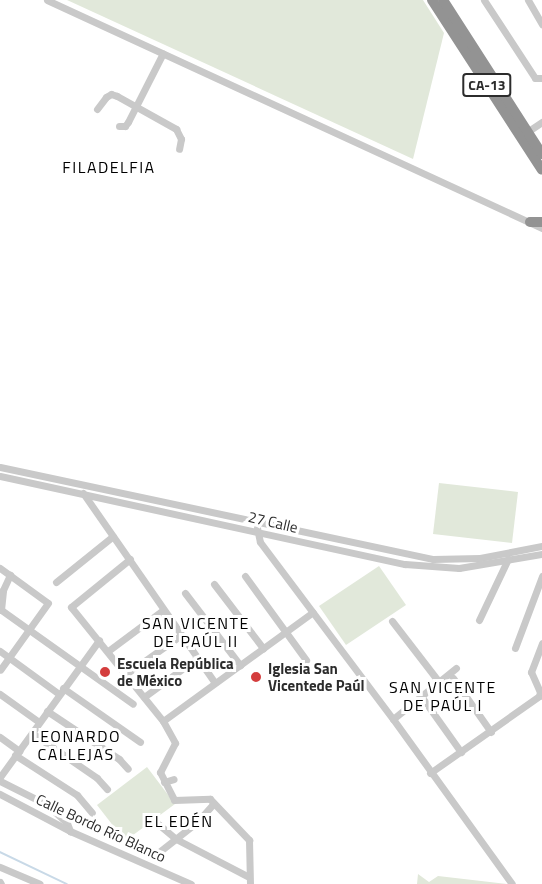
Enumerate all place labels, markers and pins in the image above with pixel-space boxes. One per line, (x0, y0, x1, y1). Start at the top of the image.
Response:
place label: Escuela República de México (117, 654, 234, 689)
place label: Iglesia San Vicentede Paúl (268, 659, 365, 694)
marker: Escuela República de México (98, 665, 112, 679)
marker: Iglesia San Vicentede Paúl (249, 670, 263, 684)

